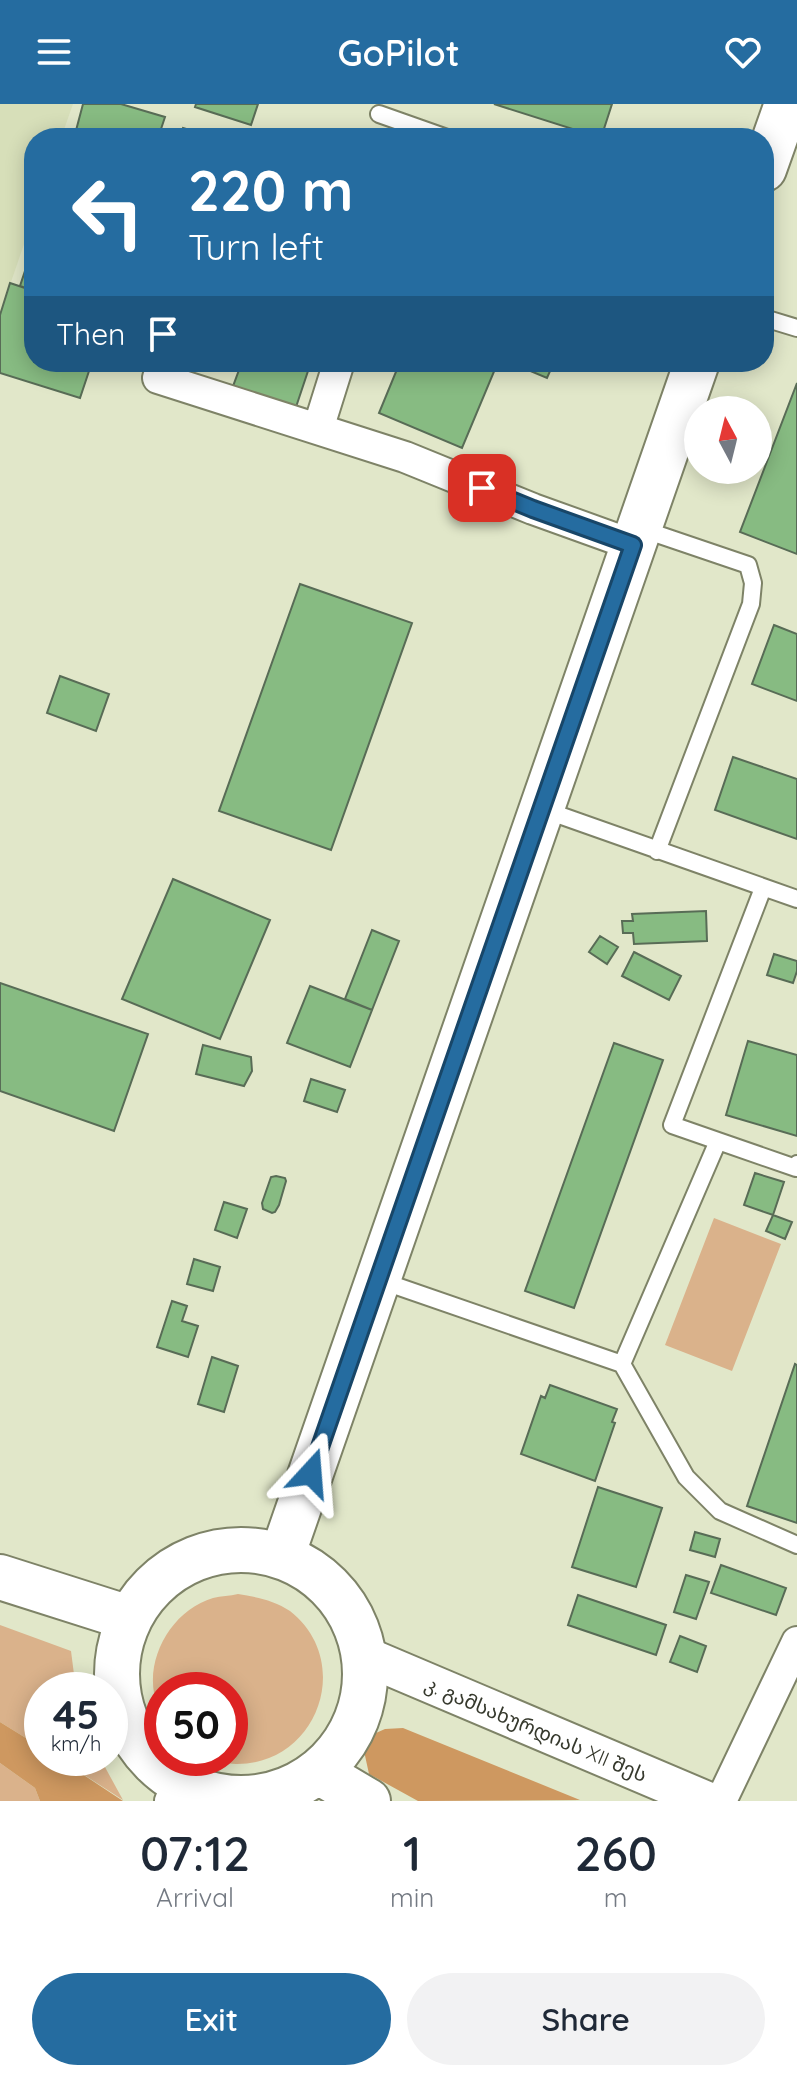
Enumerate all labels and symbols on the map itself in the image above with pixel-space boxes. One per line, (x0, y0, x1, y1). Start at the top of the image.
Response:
north arrow (684, 396, 772, 484)
pin (448, 454, 516, 522)
position arrow (269, 1431, 353, 1515)
street label: კ. გამსახურდიას XII შეს (421, 1670, 651, 1787)
speed limit sign: 50 (144, 1672, 248, 1776)

